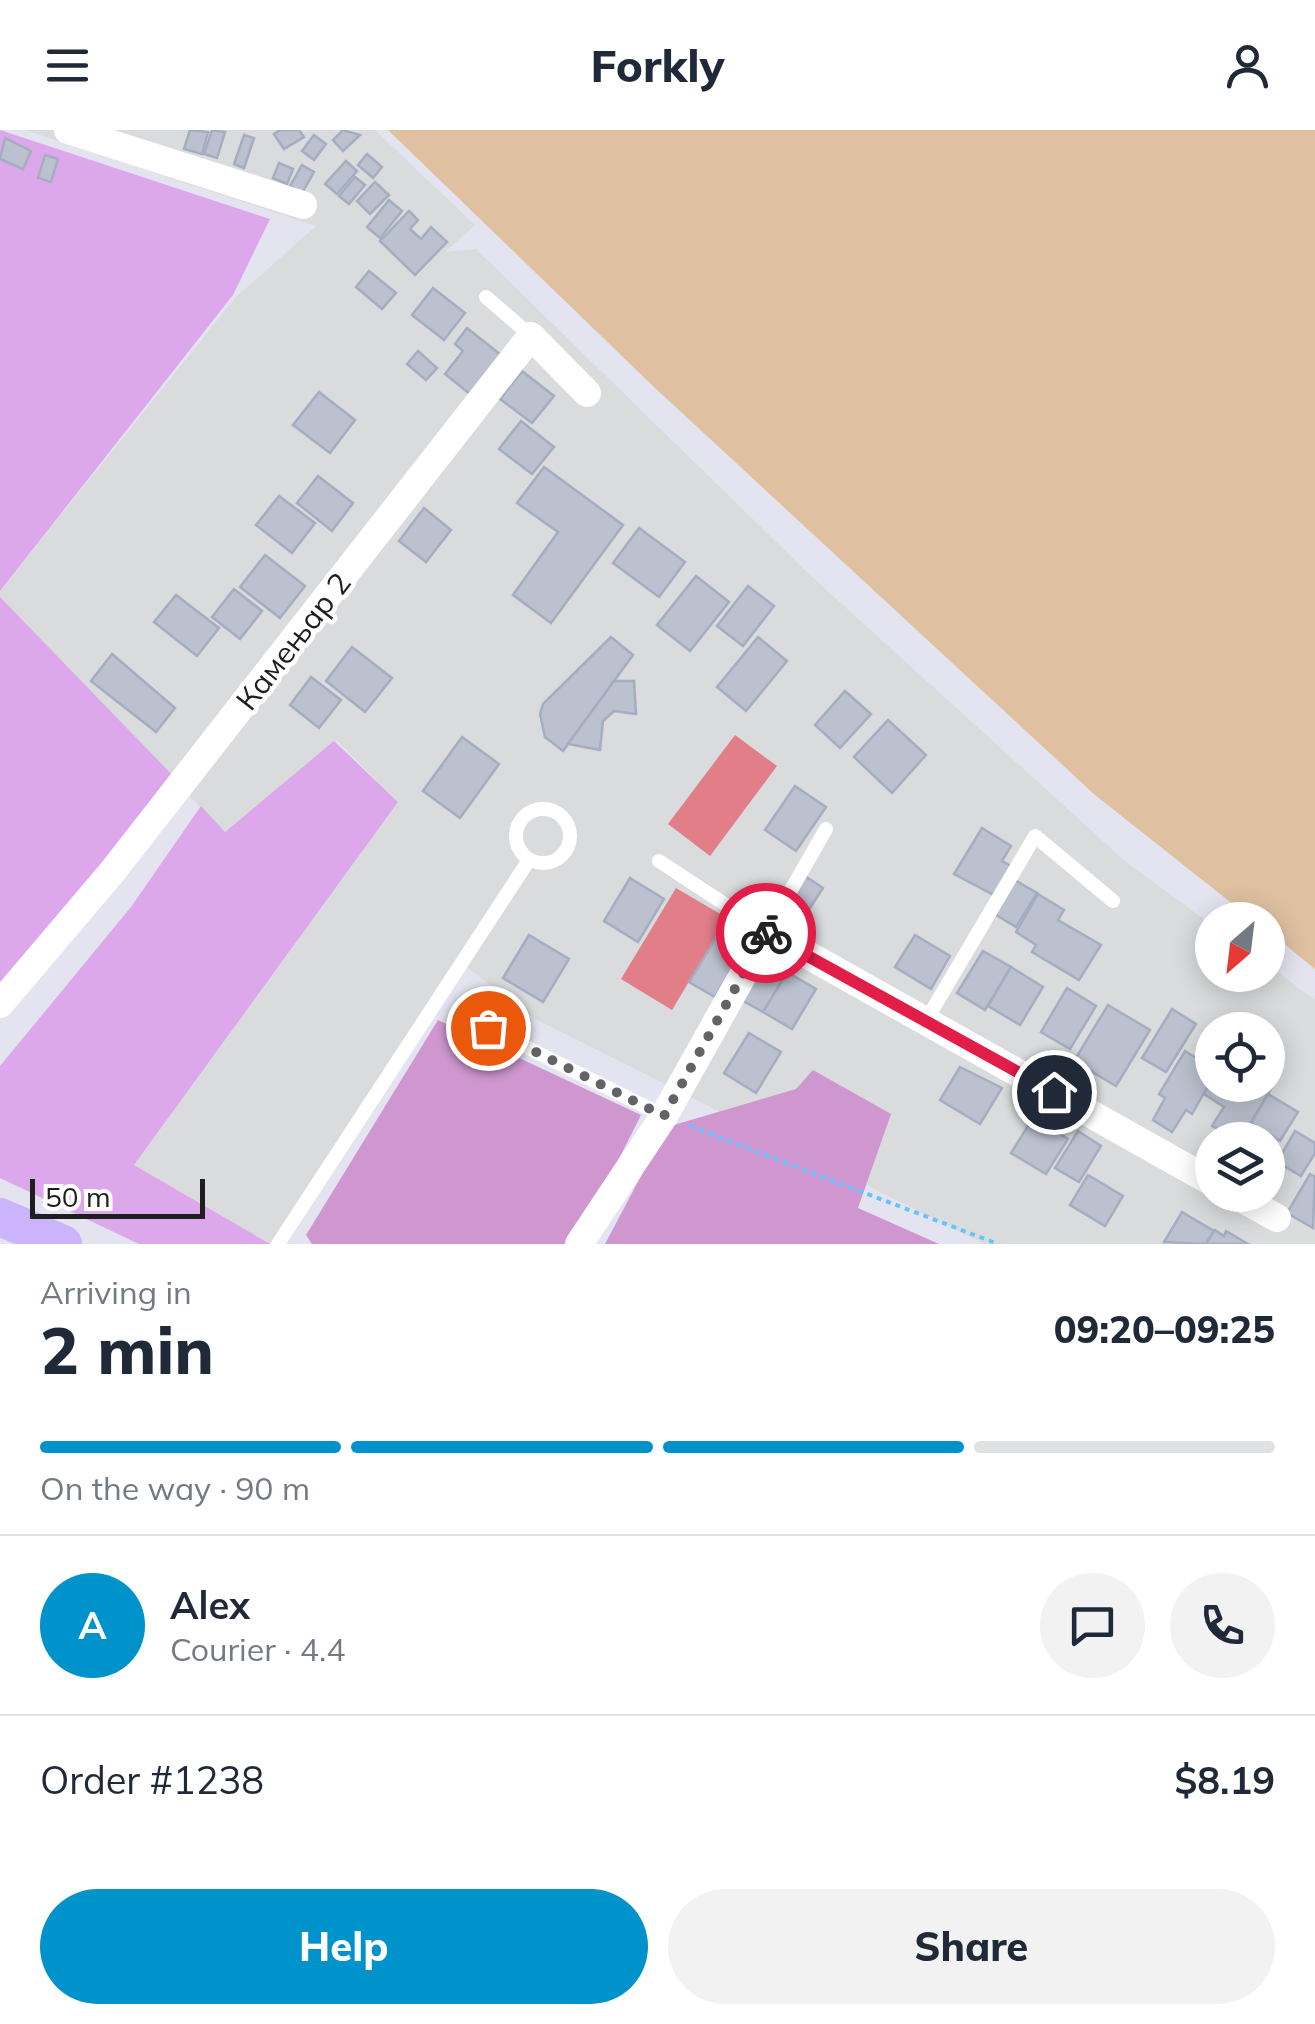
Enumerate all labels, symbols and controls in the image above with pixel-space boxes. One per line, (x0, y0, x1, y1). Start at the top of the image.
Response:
text: Forkly (591, 37, 724, 93)
icon: menu (40, 38, 95, 93)
icon: person (1220, 38, 1275, 93)
street label: Камењар 2 (227, 565, 359, 717)
courier (716, 883, 816, 983)
north arrow (1195, 902, 1285, 992)
map controls (1195, 902, 1285, 1212)
icon: bike (739, 906, 794, 961)
pin (446, 986, 531, 1071)
icon: bag (461, 1001, 516, 1056)
button: locate (1195, 1012, 1285, 1102)
pin (1012, 1050, 1097, 1135)
icon: home (1027, 1065, 1082, 1120)
button: layers (1195, 1122, 1285, 1212)
scale bar (30, 1174, 205, 1218)
text: 50 m (45, 1179, 111, 1214)
text: Arriving in (40, 1272, 192, 1312)
text: 09:20–09:25 (1054, 1305, 1275, 1353)
text: 2 min (40, 1309, 214, 1390)
text: On the way · 90 m (40, 1468, 310, 1508)
button: chat (1040, 1573, 1145, 1678)
button: phone (1170, 1573, 1275, 1678)
text: Alex (170, 1581, 250, 1629)
text: A (78, 1601, 107, 1649)
text: Courier · 4.4 (170, 1629, 346, 1669)
text: Order #1238 (40, 1756, 264, 1804)
text: $8.19 (1174, 1756, 1275, 1804)
button: Help (40, 1889, 648, 2004)
button: Share (668, 1889, 1275, 2004)

